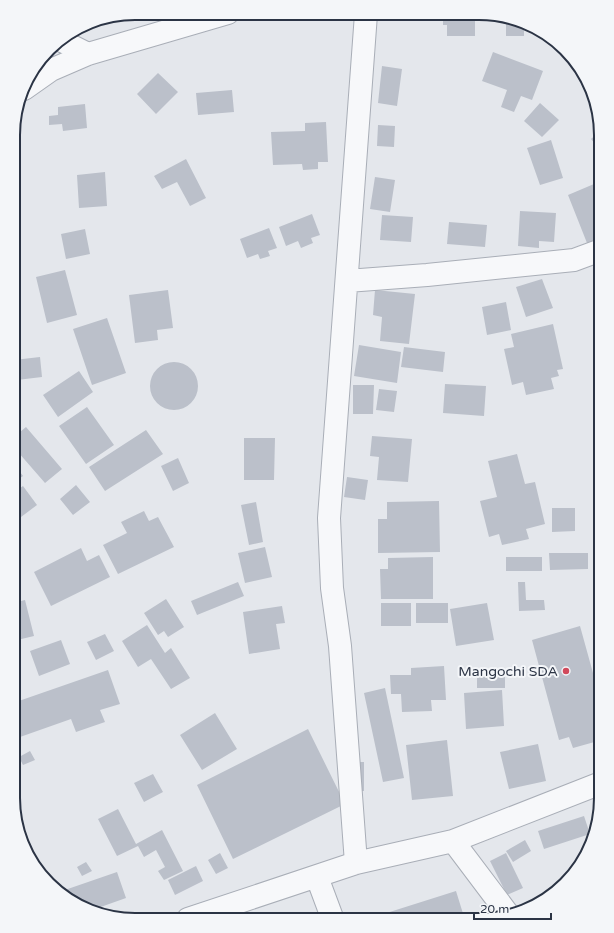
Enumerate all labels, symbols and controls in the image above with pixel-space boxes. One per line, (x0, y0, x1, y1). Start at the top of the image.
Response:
place label: Mangochi SDA (458, 663, 558, 680)
marker: Mangochi SDA (561, 666, 571, 676)
scale bar (474, 895, 551, 921)
text: 20 m (480, 902, 509, 916)

